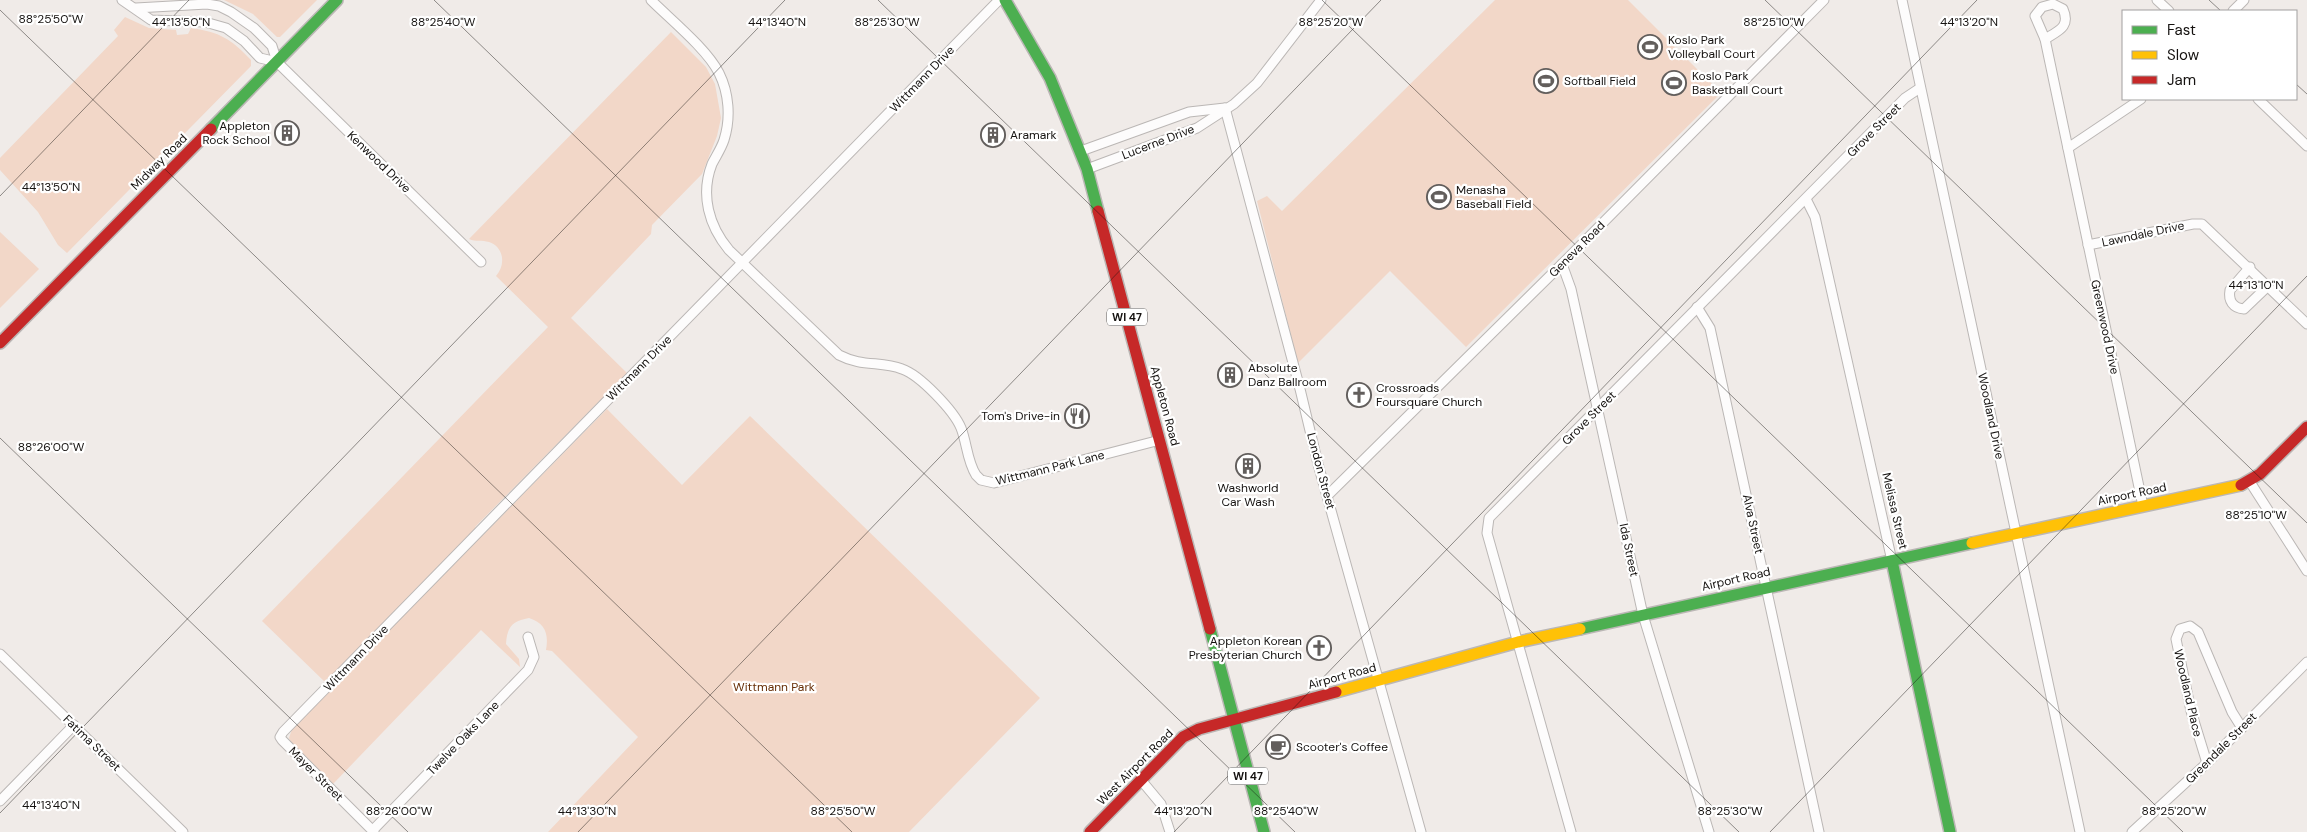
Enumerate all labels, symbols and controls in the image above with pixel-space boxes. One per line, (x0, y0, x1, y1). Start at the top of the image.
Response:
legend (2122, 10, 2297, 100)
text: 88°25'50"W (19, 11, 84, 27)
text: 44°13'50"N (152, 14, 210, 30)
text: 88°25'40"W (411, 14, 476, 30)
text: 44°13'40"N (748, 14, 806, 30)
text: 88°25'30"W (854, 14, 920, 30)
text: 88°25'20"W (1299, 14, 1364, 30)
text: 88°25'10"W (1743, 14, 1805, 30)
text: 44°13'20"N (1940, 14, 1998, 30)
text: Fast (2167, 20, 2196, 40)
place label: Koslo Park Volleyball Court (1668, 32, 1756, 62)
sports icon: Koslo Park Volleyball Court (1637, 34, 1663, 60)
street label: Wittmann Drive (886, 42, 958, 116)
text: Slow (2167, 45, 2200, 65)
sports icon: Softball Field (1533, 68, 1559, 94)
place label: Koslo Park Basketball Court (1692, 68, 1783, 98)
sports icon: Koslo Park Basketball Court (1661, 70, 1687, 96)
text: Jam (2167, 70, 2196, 90)
place label: Softball Field (1564, 73, 1636, 89)
street label: Grove Street (1844, 99, 1905, 160)
place label: Appleton Rock School (202, 118, 270, 148)
building icon: Appleton Rock School (274, 120, 300, 146)
street label: Lucerne Drive (1119, 121, 1197, 163)
building icon: Aramark (980, 122, 1006, 148)
place label: Aramark (1010, 127, 1057, 143)
street label: Kenwood Drive (344, 128, 414, 197)
street label: Midway Road (127, 130, 191, 194)
text: 44°13'50"N (22, 179, 80, 195)
place label: Menasha Baseball Field (1456, 182, 1532, 212)
sports icon: Menasha Baseball Field (1426, 184, 1452, 210)
street label: Lawndale Drive (2100, 217, 2186, 251)
street label: Geneva Road (1546, 218, 1608, 280)
text: 44°13'10"N (2228, 277, 2284, 293)
street label: Greenwood Drive (2087, 278, 2123, 376)
road number: WI 47 (1107, 308, 1147, 326)
street label: Wittmann Drive (603, 332, 675, 404)
place label: Absolute Danz Ballroom (1248, 360, 1327, 390)
building icon: Absolute Danz Ballroom (1217, 362, 1243, 388)
street label: Appleton Road (1147, 364, 1183, 448)
street label: Woodland Drive (1974, 371, 2008, 461)
place label: Crossroads Foursquare Church (1376, 380, 1482, 410)
church icon: Crossroads Foursquare Church (1346, 382, 1372, 408)
street label: Grove Street (1559, 387, 1620, 448)
restaurant icon: Tom's Drive-in (1064, 403, 1090, 429)
place label: Tom's Drive-in (981, 408, 1060, 424)
street label: London Street (1303, 431, 1339, 511)
text: 88°26'00"W (18, 439, 85, 455)
street label: Wittmann Park Lane (994, 447, 1106, 489)
building icon: Washworld Car Wash (1235, 453, 1261, 479)
street label: Melissa Street (1878, 471, 1912, 551)
street label: Airport Road (2096, 479, 2168, 509)
place label: Washworld Car Wash (1217, 480, 1279, 510)
street label: Alva Street (1739, 493, 1767, 555)
text: 88°25'10"W (2225, 507, 2287, 523)
street label: Ida Street (1616, 522, 1643, 578)
street label: Airport Road (1700, 563, 1772, 595)
street label: Wittmann Drive (320, 621, 392, 695)
place label: Appleton Korean Presbyterian Church (1189, 633, 1302, 663)
church icon: Appleton Korean Presbyterian Church (1306, 635, 1332, 661)
street label: Woodland Place (2170, 648, 2206, 739)
street label: Airport Road (1306, 659, 1378, 693)
park label: Wittmann Park (733, 679, 815, 695)
street label: Twelve Oaks Lane (423, 697, 503, 779)
street label: Greendale Street (2182, 709, 2260, 787)
street label: Fatima Street (60, 711, 125, 775)
street label: West Airport Road (1093, 725, 1177, 809)
cafe icon: Scooter's Coffee (1265, 734, 1291, 760)
place label: Scooter's Coffee (1296, 739, 1388, 755)
street label: Mayer Street (285, 743, 347, 805)
road number: WI 47 (1228, 768, 1268, 784)
text: 44°13'40"N (22, 797, 80, 813)
text: 88°26'00"W (366, 803, 433, 819)
text: 44°13'30"N (558, 803, 616, 819)
text: 88°25'50"W (811, 803, 876, 819)
text: 44°13'20"N (1154, 803, 1212, 819)
text: 88°25'40"W (1254, 803, 1319, 819)
text: 88°25'30"W (1697, 803, 1763, 819)
text: 88°25'20"W (2142, 803, 2207, 819)

